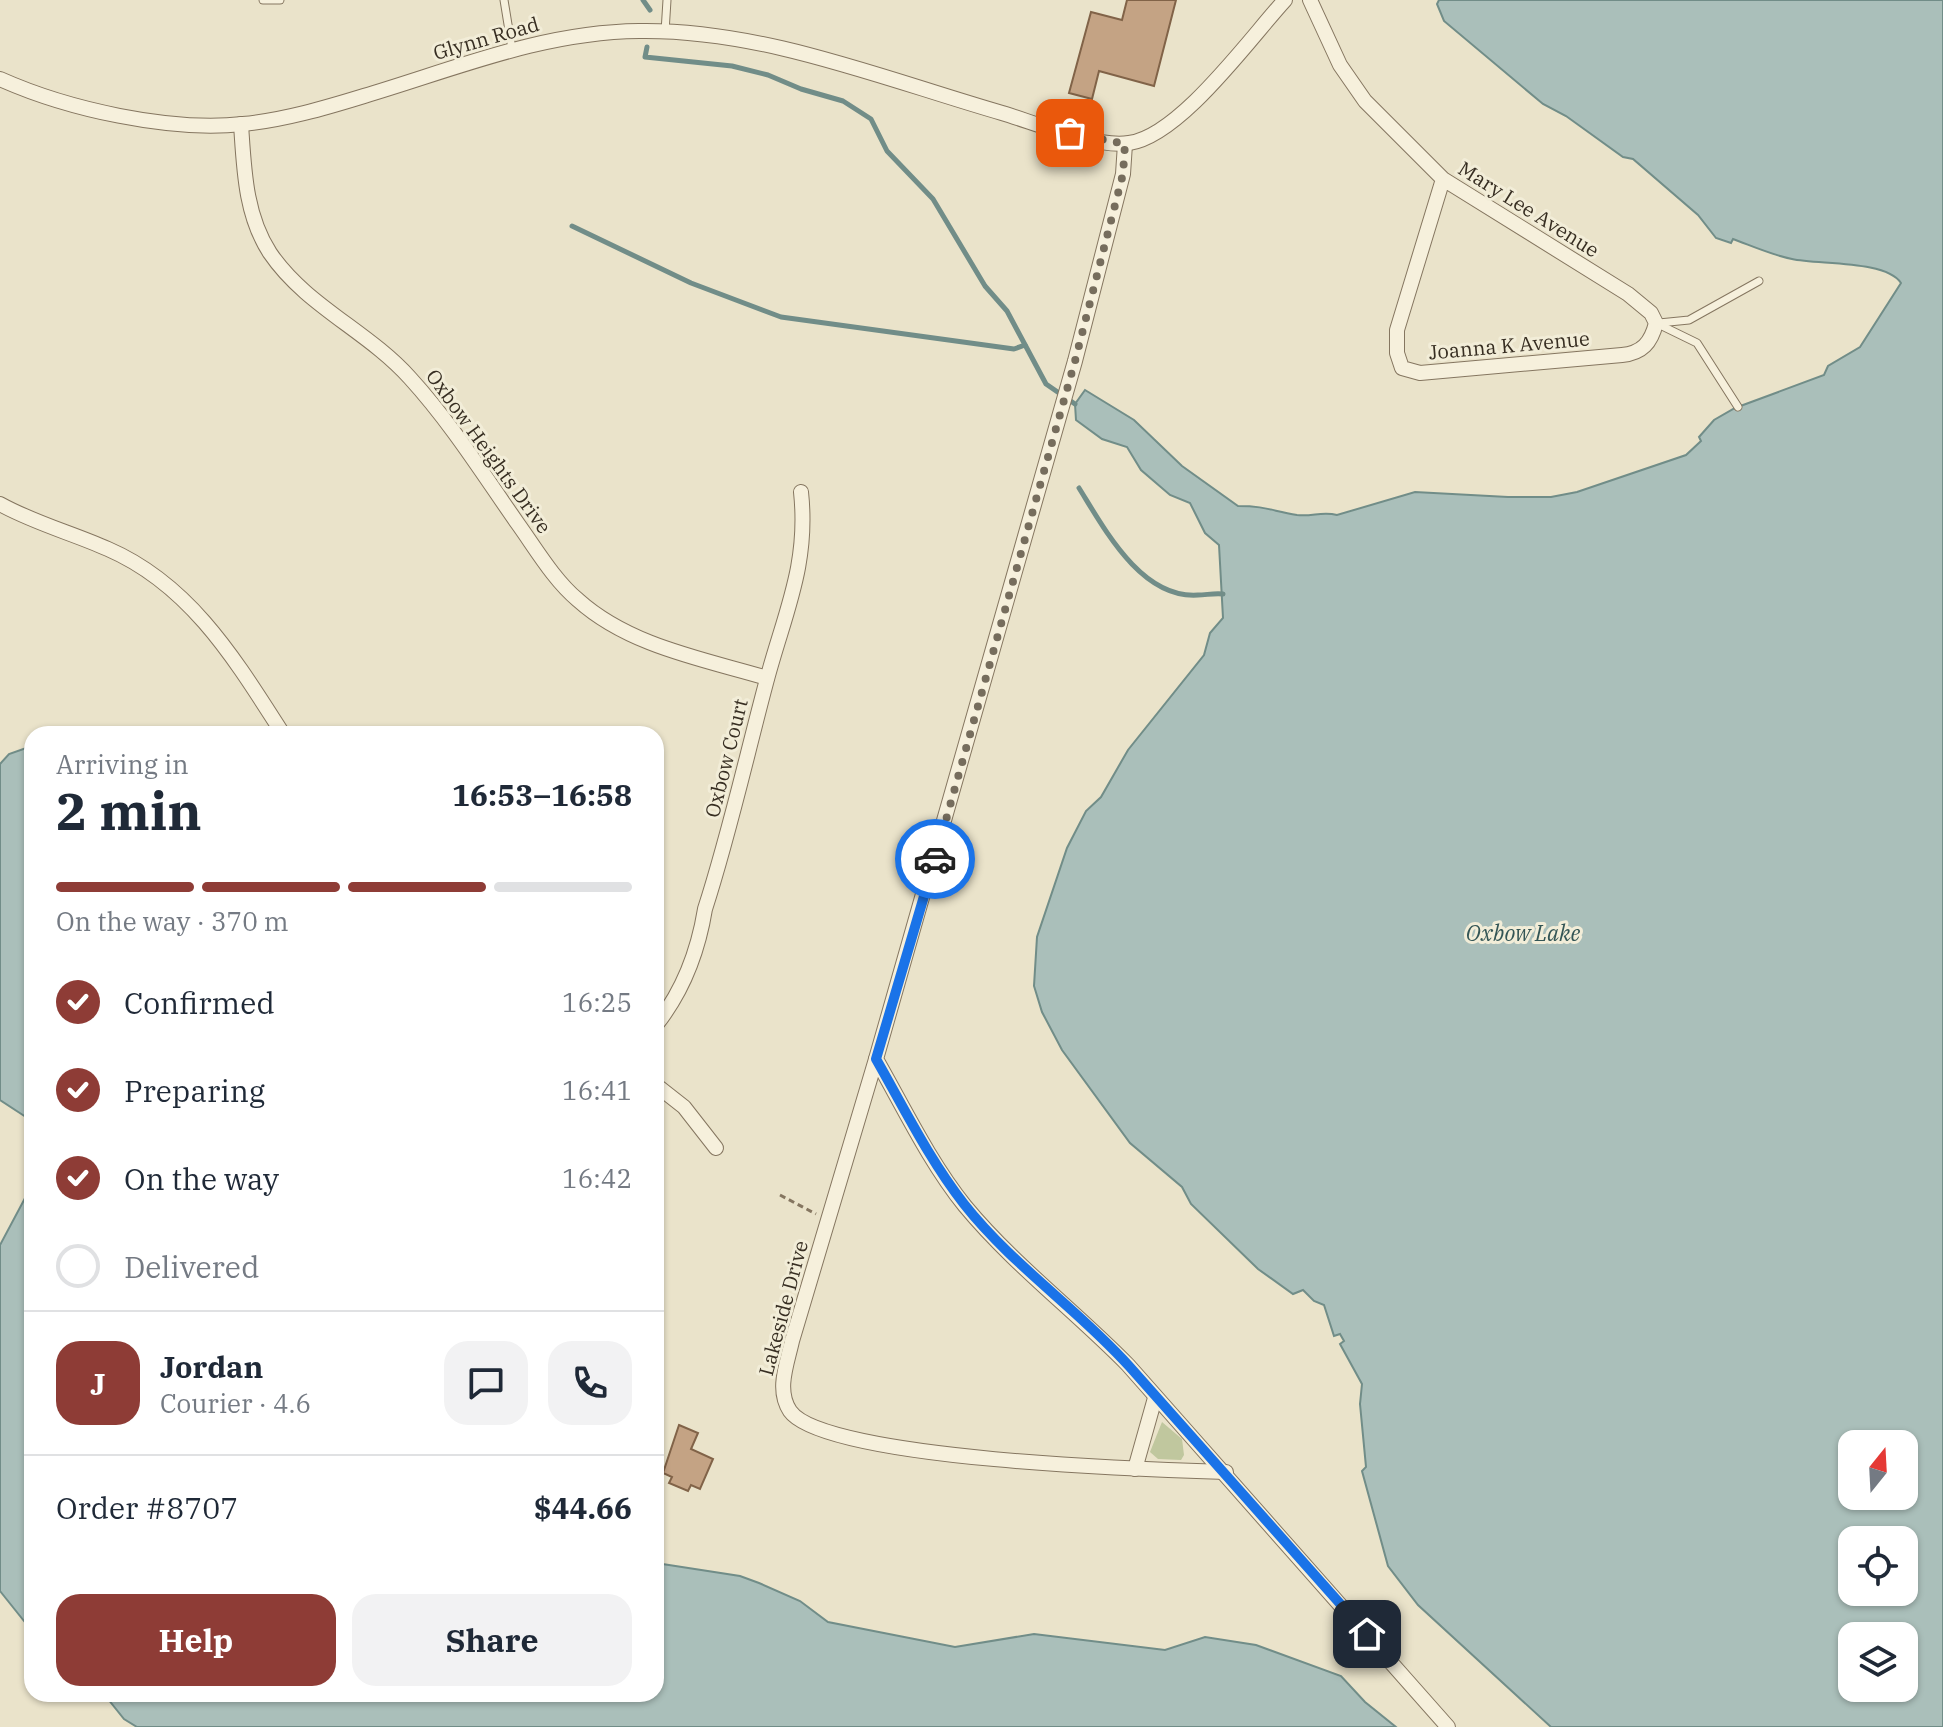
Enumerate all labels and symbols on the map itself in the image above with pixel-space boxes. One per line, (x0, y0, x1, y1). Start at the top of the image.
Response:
street label: Glynn Road (430, 10, 542, 66)
pin (1036, 99, 1104, 167)
street label: Mary Lee Avenue (1453, 155, 1605, 263)
street label: Joanna K Avenue (1427, 325, 1591, 365)
street label: Oxbow Heights Drive (420, 363, 558, 539)
street label: Oxbow Court (698, 696, 754, 820)
courier (895, 819, 975, 899)
water label: Oxbow Lake (1466, 918, 1581, 947)
street label: Lakeside Drive (752, 1237, 814, 1379)
north arrow (1838, 1430, 1918, 1510)
pin (1333, 1600, 1401, 1668)

